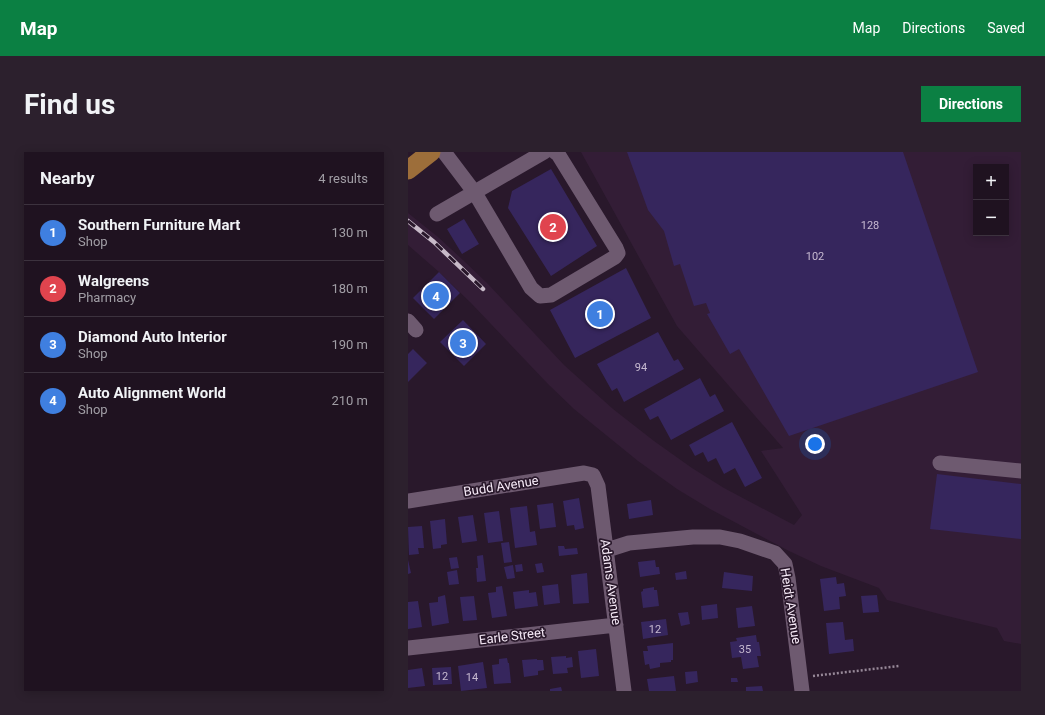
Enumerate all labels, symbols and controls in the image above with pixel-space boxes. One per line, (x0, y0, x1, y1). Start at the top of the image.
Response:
text: Map (20, 17, 58, 40)
text: Map (853, 20, 880, 36)
text: Directions (902, 20, 965, 36)
text: Saved (987, 20, 1025, 36)
button: Directions (921, 86, 1021, 122)
text: Find us (24, 88, 115, 121)
map controls (973, 164, 1009, 236)
button: + (973, 164, 1009, 200)
text: Nearby (40, 168, 95, 188)
text: 4 results (318, 171, 368, 186)
button: − (973, 200, 1009, 236)
pin: 2 (540, 212, 566, 242)
text: Southern Furniture Mart (78, 216, 240, 234)
house number: 128 (861, 219, 879, 232)
text: 1 (49, 225, 57, 240)
text: 130 m (331, 225, 368, 240)
text: Shop (78, 234, 108, 249)
house number: 102 (806, 250, 824, 263)
text: Walgreens (78, 272, 149, 290)
text: 2 (49, 281, 57, 296)
text: 180 m (331, 281, 368, 296)
pin: 4 (423, 281, 449, 311)
text: Pharmacy (78, 290, 136, 305)
pin: 1 (587, 299, 613, 329)
text: Diamond Auto Interior (78, 328, 227, 346)
pin: 3 (450, 328, 476, 358)
text: 3 (49, 337, 57, 352)
text: 190 m (331, 337, 368, 352)
text: Shop (78, 346, 108, 361)
house number: 94 (635, 361, 647, 374)
text: Auto Alignment World (78, 384, 226, 402)
text: 4 (49, 393, 57, 408)
text: 210 m (331, 393, 368, 408)
text: Shop (78, 402, 108, 417)
your location (805, 434, 825, 454)
street label: Budd Avenue (462, 473, 540, 499)
street label: Adams Avenue (598, 538, 624, 626)
street label: Heidt Avenue (778, 567, 804, 645)
house number: 12 (649, 623, 661, 636)
street label: Earle Street (478, 625, 546, 647)
house number: 35 (739, 643, 751, 656)
house number: 12 (436, 670, 448, 683)
house number: 14 (466, 671, 478, 684)

